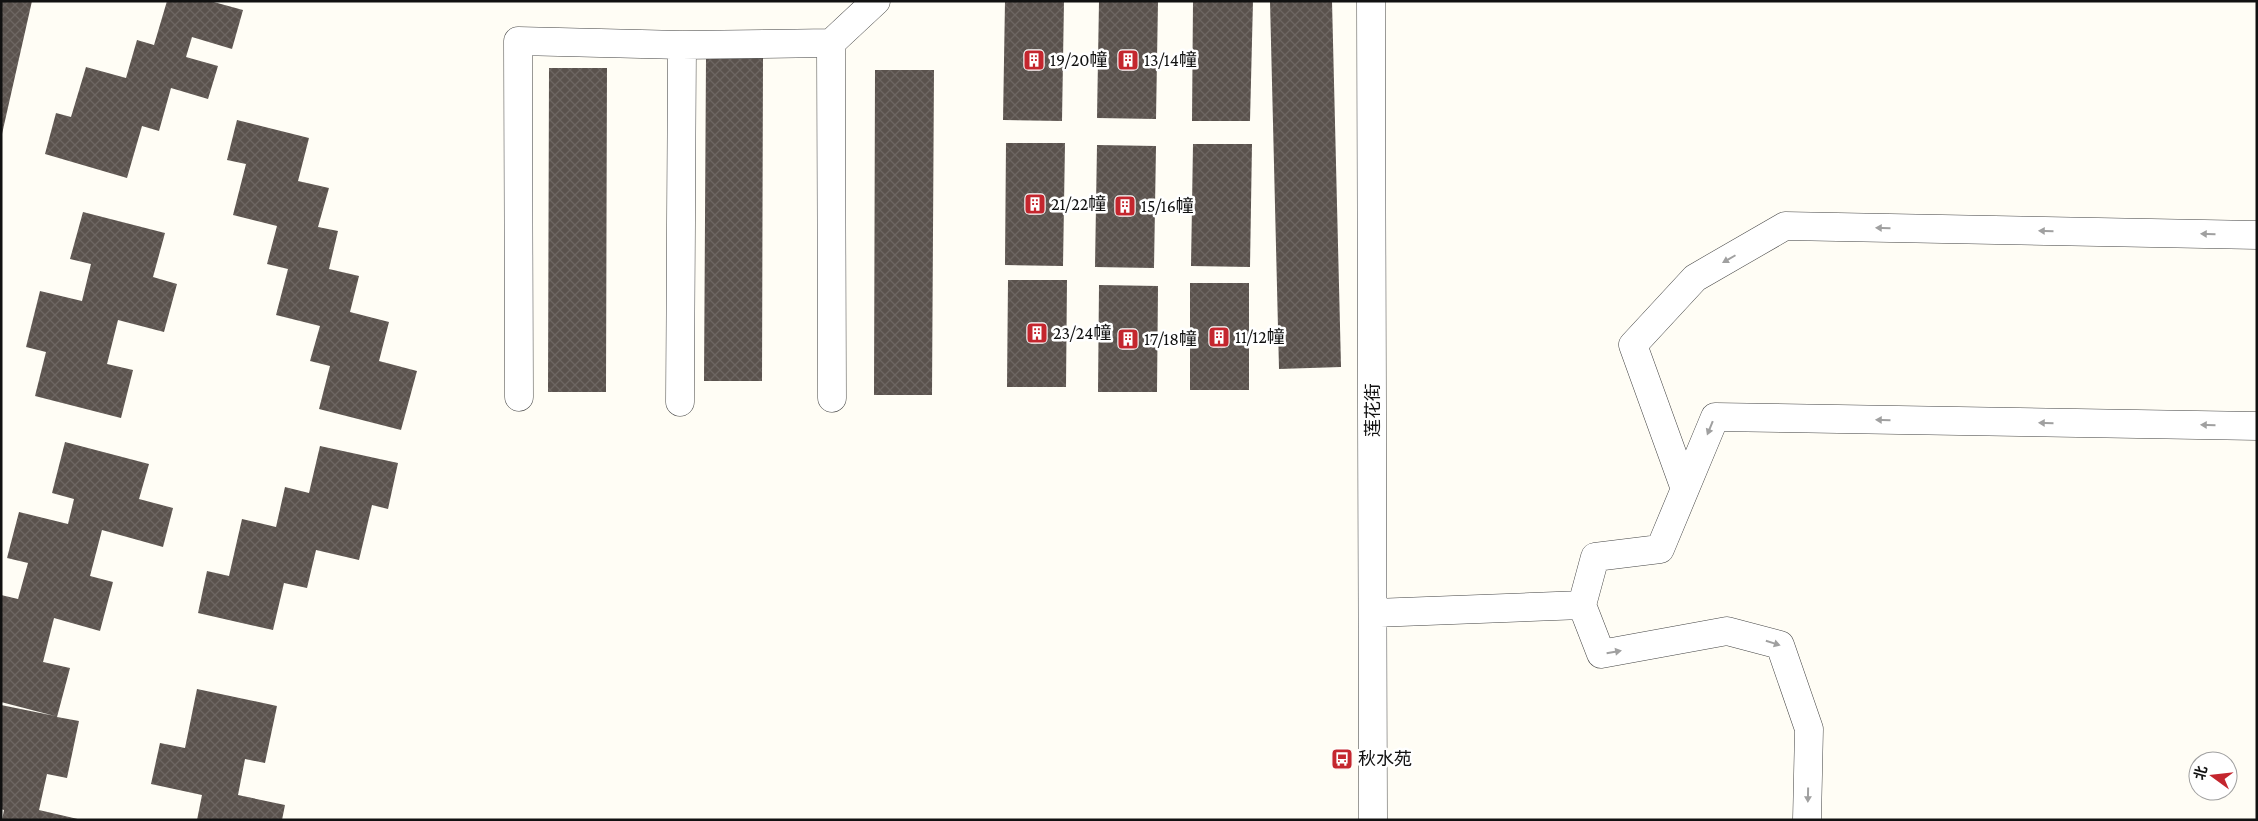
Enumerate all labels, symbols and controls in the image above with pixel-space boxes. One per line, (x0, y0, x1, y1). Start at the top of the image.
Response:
building icon: 19/20幢 (1022, 48, 1046, 72)
building icon: 13/14幢 (1116, 48, 1140, 72)
place label: 19/20幢 (1050, 50, 1107, 70)
place label: 13/14幢 (1144, 50, 1197, 70)
building icon: 21/22幢 (1023, 192, 1047, 216)
place label: 21/22幢 (1051, 194, 1106, 214)
building icon: 15/16幢 (1113, 194, 1137, 218)
place label: 15/16幢 (1141, 196, 1194, 216)
one-way arrow (1875, 224, 1891, 232)
one-way arrow (2037, 227, 2053, 235)
one-way arrow (2200, 230, 2216, 238)
one-way arrow (1723, 254, 1736, 263)
building icon: 23/24幢 (1025, 321, 1049, 345)
place label: 23/24幢 (1053, 323, 1112, 343)
building icon: 11/12幢 (1207, 325, 1231, 349)
building icon: 17/18幢 (1116, 327, 1140, 351)
place label: 11/12幢 (1235, 327, 1285, 347)
place label: 17/18幢 (1144, 329, 1197, 349)
street label: 莲花街 (1363, 383, 1383, 437)
one-way arrow (1875, 416, 1891, 424)
one-way arrow (2037, 418, 2053, 426)
one-way arrow (1706, 421, 1714, 435)
one-way arrow (2200, 421, 2216, 429)
one-way arrow (1765, 640, 1780, 648)
one-way arrow (1606, 647, 1622, 655)
bus stop icon: 秋水苑 (1330, 747, 1354, 771)
place label: 秋水苑 (1358, 749, 1412, 769)
north arrow (2188, 751, 2238, 801)
text: 北 (2191, 764, 2210, 781)
one-way arrow (1804, 788, 1812, 804)

